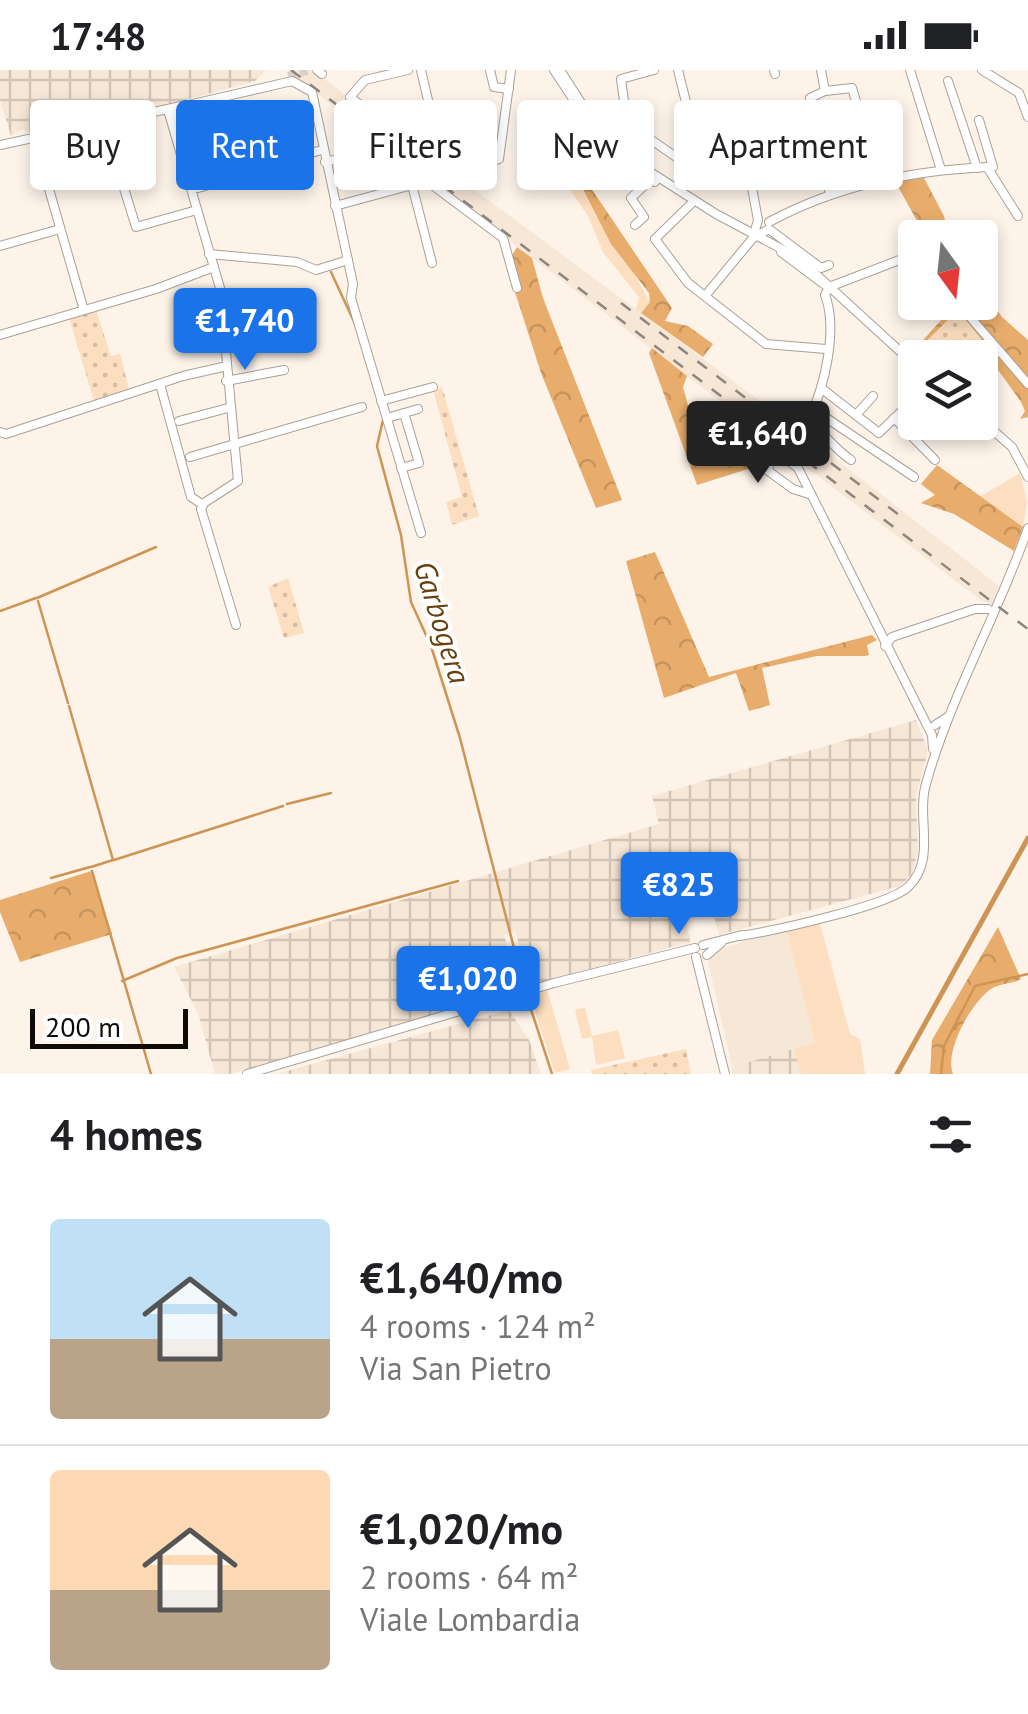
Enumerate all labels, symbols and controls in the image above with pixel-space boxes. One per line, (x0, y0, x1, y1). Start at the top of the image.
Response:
text: 17:48 (50, 11, 146, 60)
chip: Buy (30, 100, 156, 190)
chip: Rent (176, 100, 314, 190)
chip: Filters (334, 100, 497, 190)
chip: New (517, 100, 654, 190)
chip: Apartment (674, 100, 903, 190)
north arrow (898, 220, 998, 320)
map controls (898, 220, 998, 440)
pin: €1,740 (164, 288, 326, 373)
text: €1,740 (196, 299, 294, 341)
button: layers (898, 340, 998, 440)
pin: €1,640 (677, 401, 839, 486)
text: €1,640 (709, 412, 807, 454)
water label: Garbogera (406, 556, 480, 688)
pin: €825 (620, 852, 738, 937)
text: €825 (643, 863, 715, 905)
pin: €1,020 (387, 946, 549, 1031)
text: €1,020 (419, 957, 517, 999)
scale bar (30, 1004, 188, 1048)
text: 200 m (45, 1008, 121, 1045)
text: 4 homes (50, 1107, 203, 1162)
icon: filters (923, 1107, 978, 1162)
text: €1,640/mo (360, 1250, 563, 1305)
icon: home (130, 1259, 250, 1379)
text: 4 rooms · 124 m² (360, 1305, 596, 1347)
text: Via San Pietro (360, 1347, 552, 1389)
text: €1,020/mo (360, 1501, 563, 1556)
icon: home (130, 1510, 250, 1630)
text: 2 rooms · 64 m² (360, 1556, 578, 1598)
text: Viale Lombardia (360, 1598, 580, 1640)

